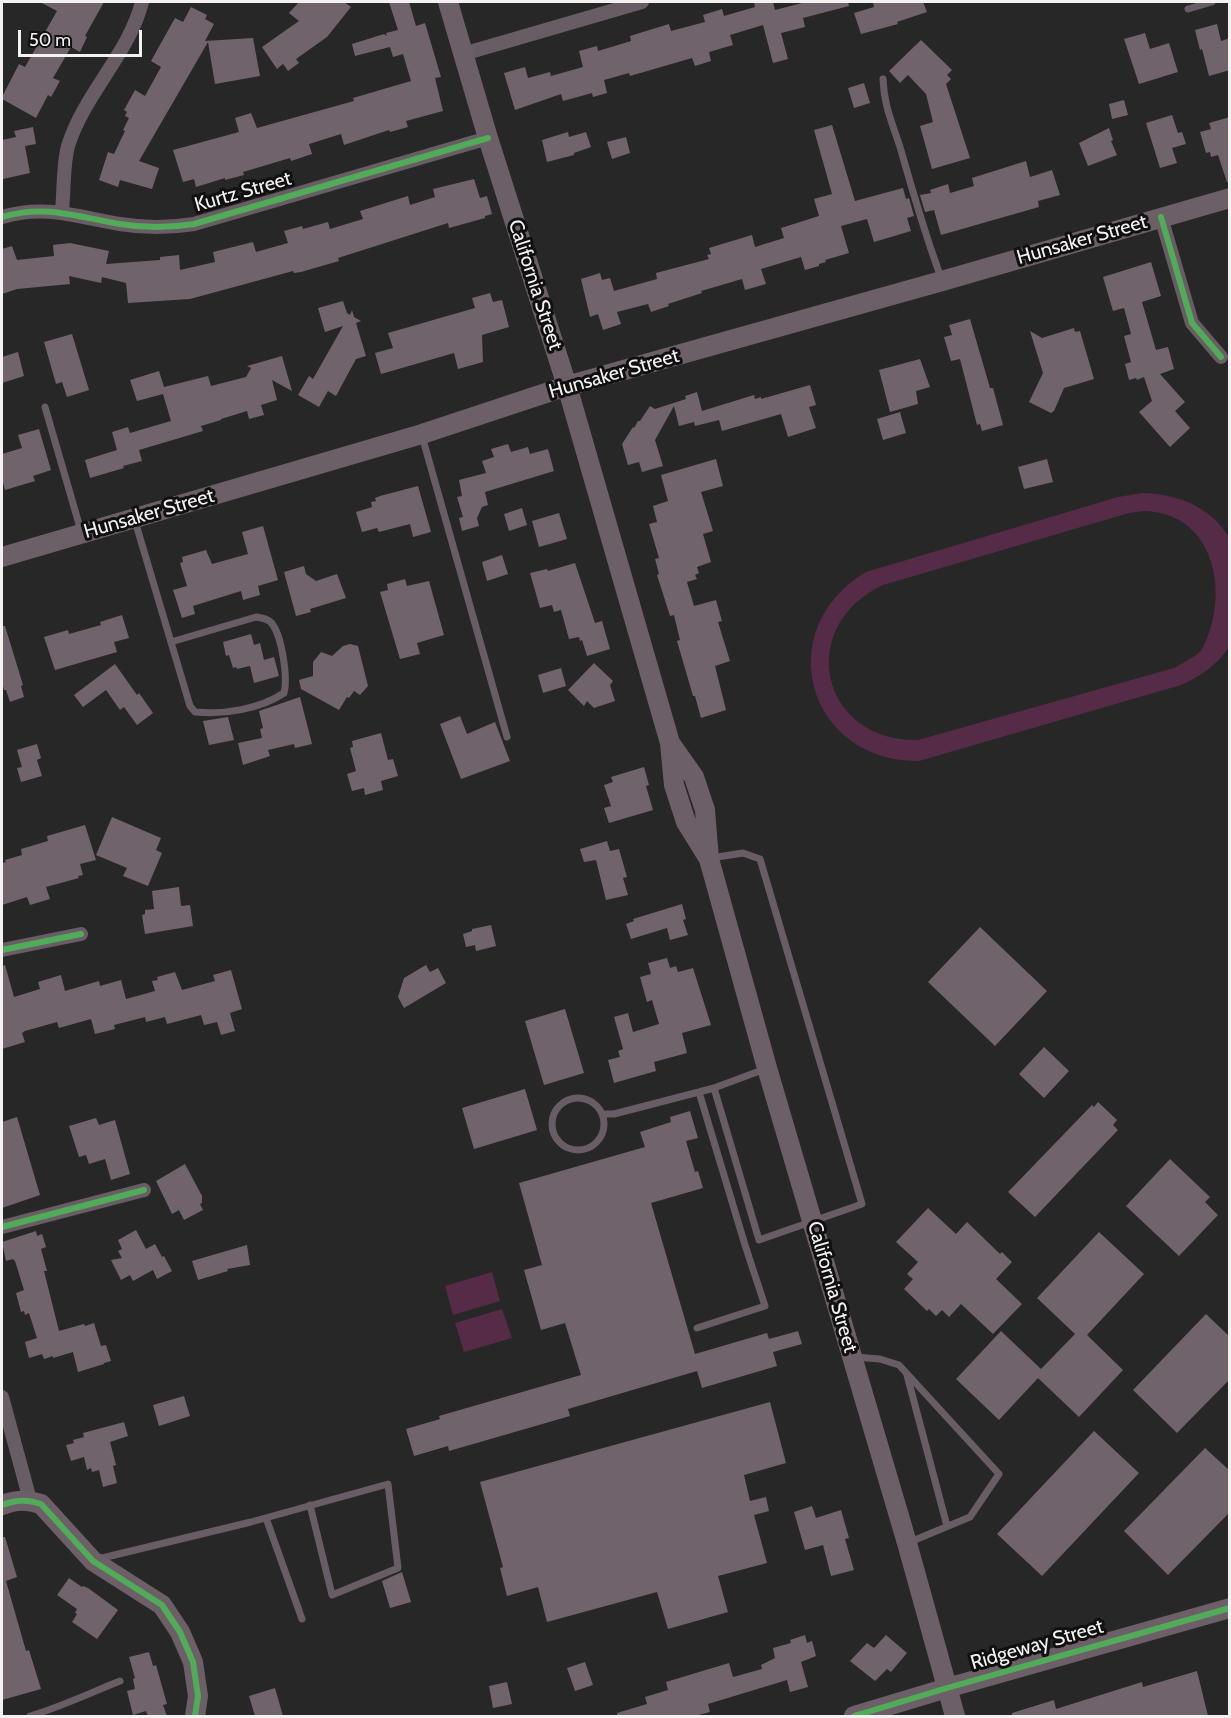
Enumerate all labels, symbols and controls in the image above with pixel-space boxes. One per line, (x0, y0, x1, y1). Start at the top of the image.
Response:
scale bar (21, 18, 146, 56)
text: 50 m (29, 29, 71, 51)
street label: Kurtz Street (192, 167, 294, 217)
street label: Hunsaker Street (1014, 210, 1150, 270)
street label: California Street (503, 217, 567, 353)
street label: Hunsaker Street (546, 344, 682, 404)
street label: Hunsaker Street (81, 484, 217, 544)
street label: California Street (802, 1219, 862, 1355)
street label: Ridgeway Street (968, 1615, 1106, 1675)

